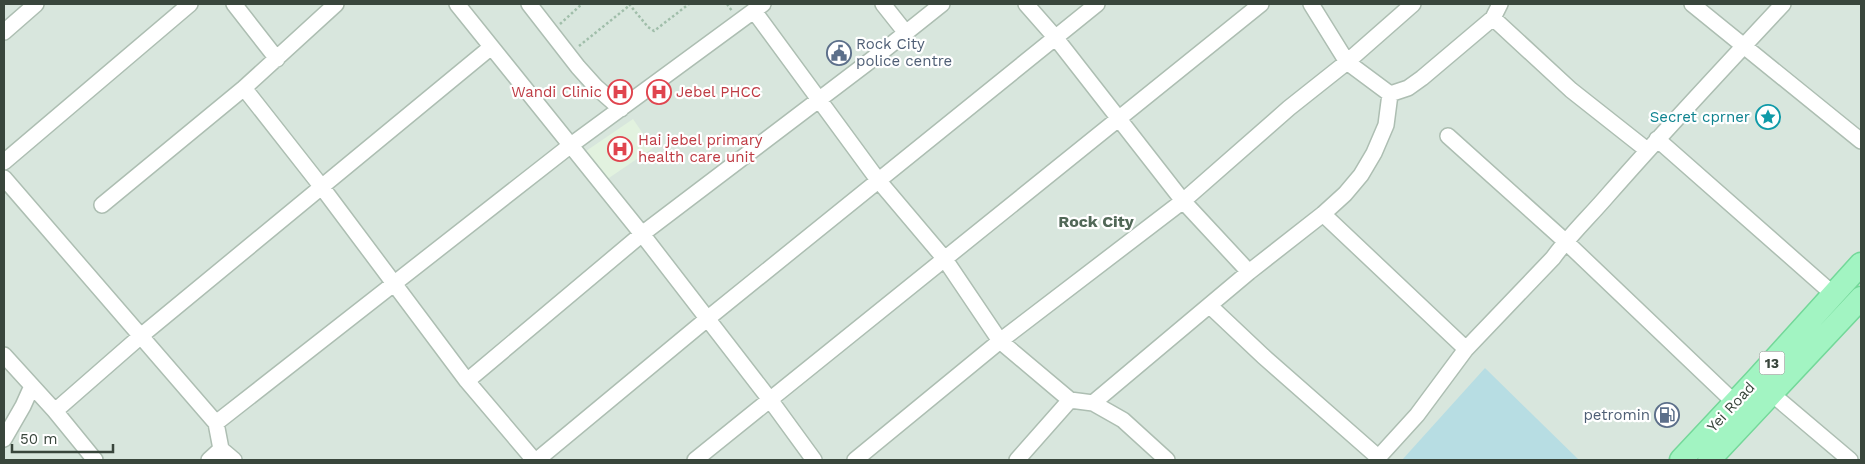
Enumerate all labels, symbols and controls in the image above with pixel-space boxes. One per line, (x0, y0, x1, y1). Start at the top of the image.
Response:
place label: Rock City police centre (856, 35, 952, 70)
public building icon: Rock City police centre (826, 40, 852, 66)
hospital icon: Wandi Clinic (607, 79, 633, 105)
hospital icon: Jebel PHCC (646, 79, 672, 105)
place label: Wandi Clinic (511, 83, 602, 101)
place label: Jebel PHCC (676, 83, 761, 101)
place icon: Secret cprner (1755, 104, 1781, 130)
place label: Secret cprner (1650, 108, 1750, 126)
place label: Hai jebel primary health care unit (638, 131, 763, 166)
hospital icon: Hai jebel primary health care unit (607, 136, 633, 162)
district label: Rock City (1058, 212, 1135, 231)
road number: 13 (1760, 352, 1784, 374)
street label: Yei Road (1703, 378, 1759, 436)
fuel station icon: petromin (1654, 402, 1680, 428)
place label: petromin (1583, 406, 1650, 424)
scale bar (12, 422, 114, 454)
text: 50 m (20, 430, 57, 448)

